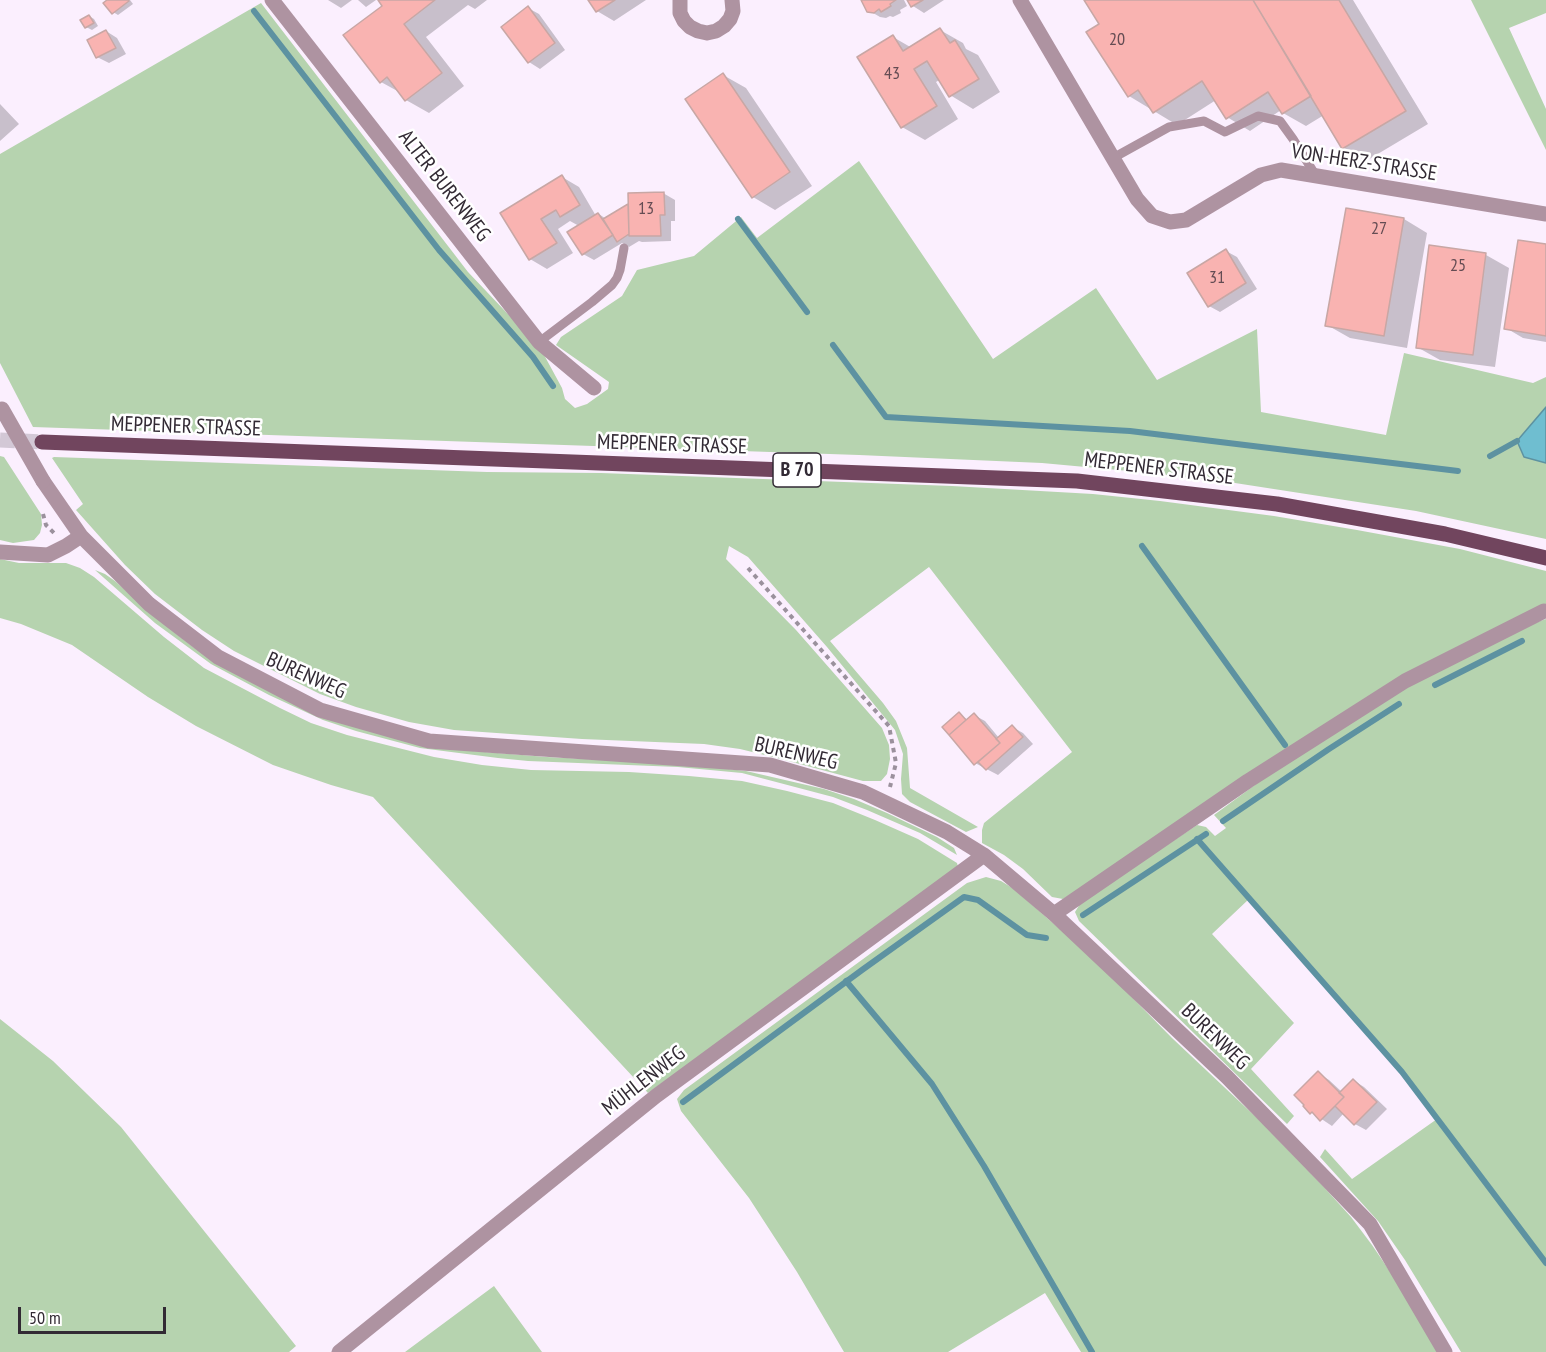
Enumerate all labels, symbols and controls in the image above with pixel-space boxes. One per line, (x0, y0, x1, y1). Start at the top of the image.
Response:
house number: 20 (1109, 29, 1125, 51)
house number: 43 (884, 63, 900, 85)
street label: ALTER BURENWEG (393, 125, 495, 247)
street label: VON-HERZ-STRASSE (1289, 139, 1439, 187)
house number: 13 (638, 198, 654, 220)
house number: 27 (1371, 218, 1387, 240)
house number: 25 (1450, 255, 1466, 277)
house number: 31 (1209, 267, 1225, 289)
street label: MEPPENER STRASSE (111, 412, 261, 442)
street label: MEPPENER STRASSE (597, 430, 747, 460)
street label: MEPPENER STRASSE (1083, 447, 1235, 491)
road number: B 70 (773, 453, 821, 487)
street label: BURENWEG (262, 647, 350, 705)
street label: BURENWEG (752, 732, 840, 776)
street label: BURENWEG (1176, 999, 1254, 1075)
street label: MÜHLENWEG (598, 1041, 690, 1121)
scale bar (21, 1295, 170, 1333)
text: 50 m (29, 1306, 61, 1329)

